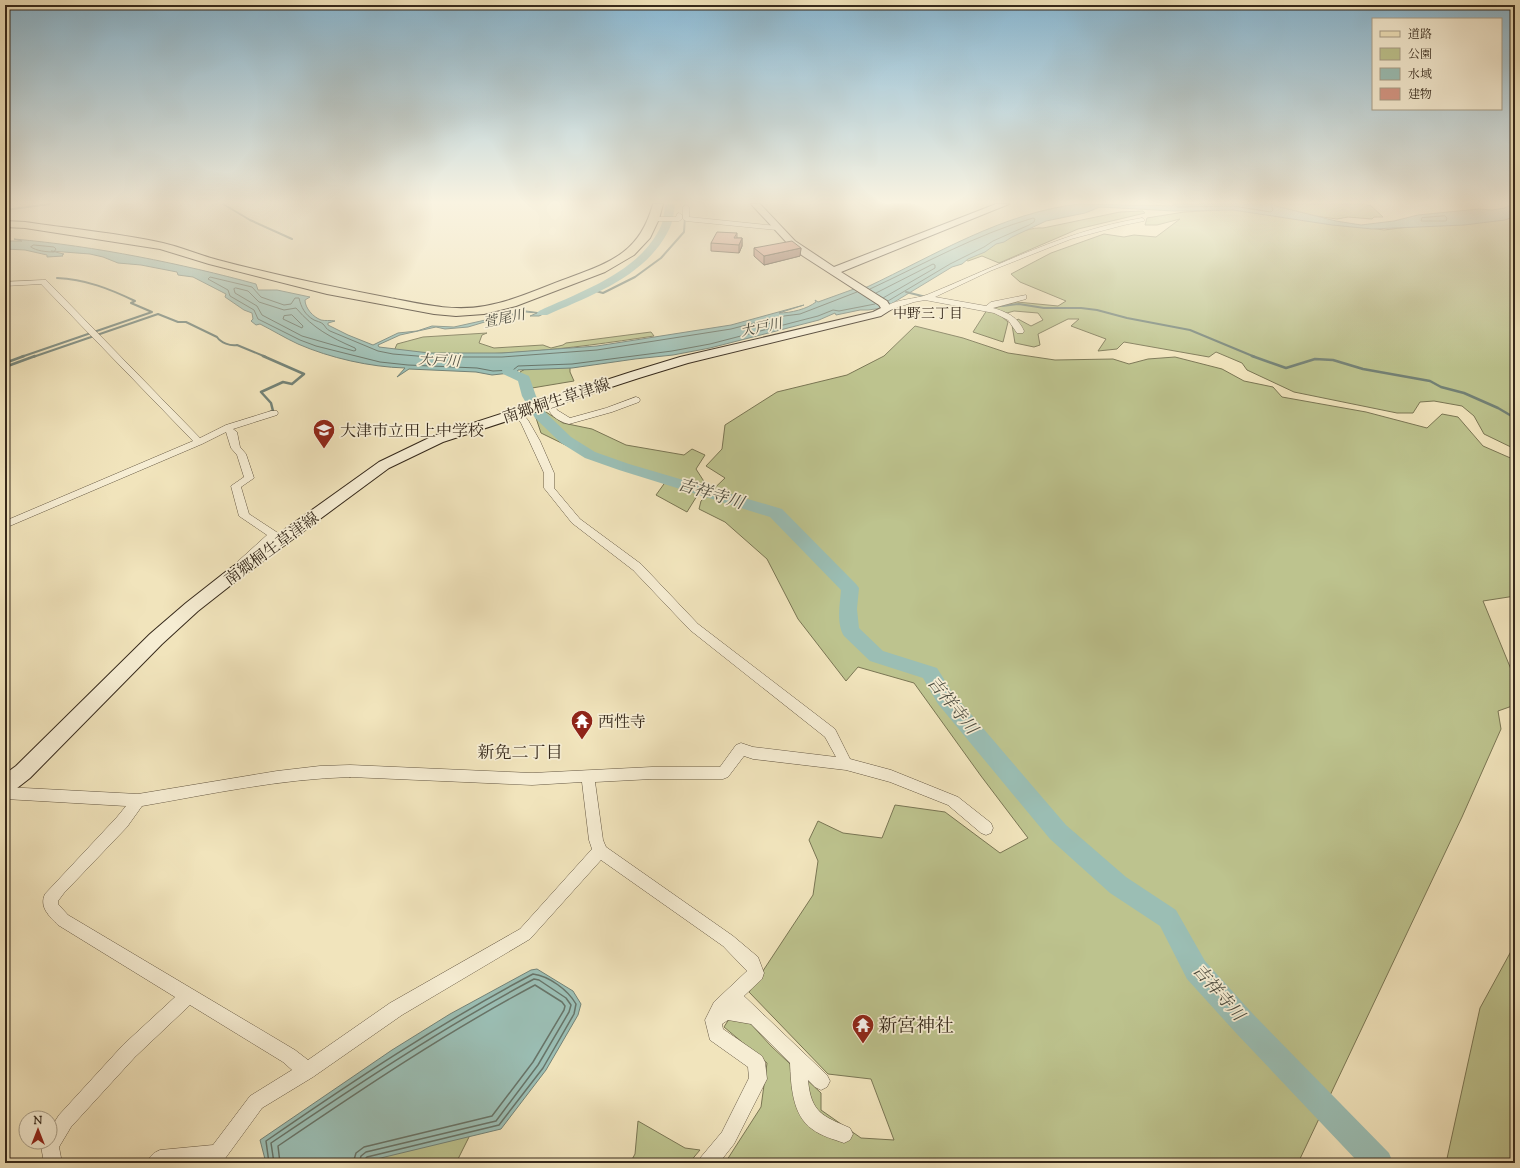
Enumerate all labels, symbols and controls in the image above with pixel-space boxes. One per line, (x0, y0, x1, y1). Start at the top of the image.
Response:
legend (1372, 18, 1502, 110)
text: 道路 (1408, 26, 1432, 44)
text: 公園 (1408, 46, 1432, 64)
text: 水域 (1408, 66, 1432, 84)
text: 建物 (1408, 86, 1432, 104)
water label: 萱尾川 (482, 305, 529, 334)
district label: 中野三丁目 (893, 305, 963, 325)
water label: 大戸川 (739, 314, 786, 343)
water label: 大戸川 (417, 351, 462, 373)
street label: 南郷桐生草津線 (500, 374, 614, 431)
school or university icon: 大津市立田上中学校 (311, 417, 337, 450)
place label: 大津市立田上中学校 (340, 421, 484, 444)
water label: 吉祥寺川 (674, 473, 748, 517)
street label: 南郷桐生草津線 (220, 508, 325, 592)
water label: 吉祥寺川 (921, 672, 983, 742)
temple icon: 西性寺 (569, 708, 595, 741)
place label: 西性寺 (598, 712, 646, 735)
district label: 新免二丁目 (478, 742, 563, 766)
water label: 吉祥寺川 (1186, 960, 1250, 1028)
temple icon: 新宮神社 (850, 1012, 876, 1045)
place label: 新宮神社 (878, 1014, 954, 1041)
north arrow (18, 1110, 58, 1150)
text: N (33, 1113, 43, 1129)

